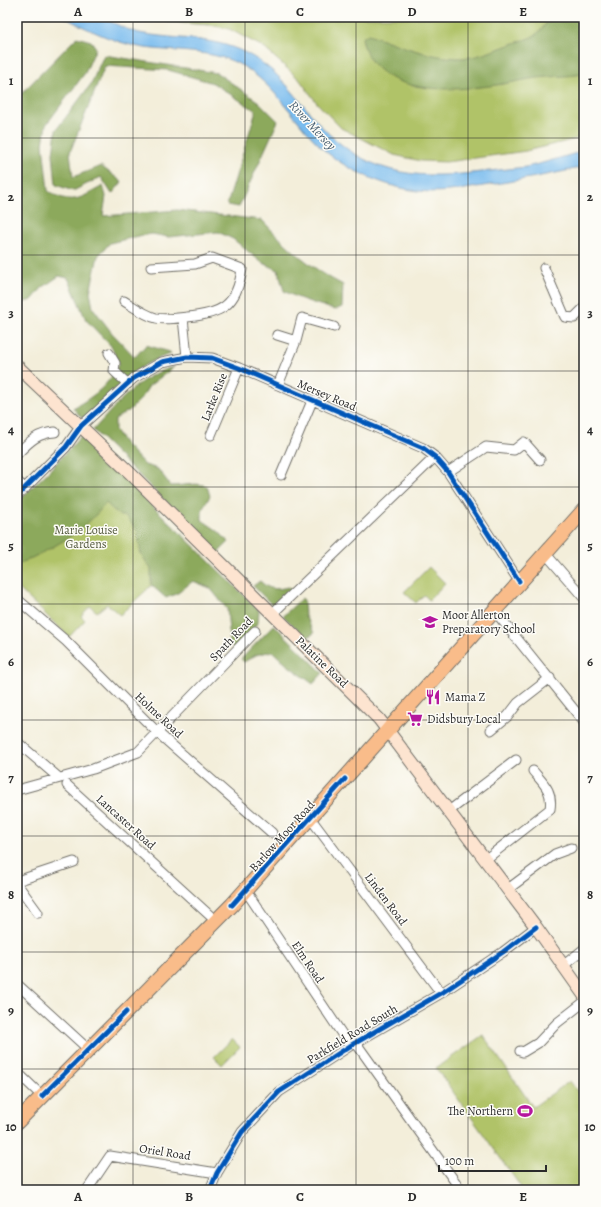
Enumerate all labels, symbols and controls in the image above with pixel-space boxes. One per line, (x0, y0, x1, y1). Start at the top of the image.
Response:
text: A (73, 3, 83, 20)
text: B (185, 3, 193, 20)
text: C (296, 3, 304, 20)
text: D (407, 3, 417, 20)
text: E (519, 3, 527, 20)
text: 1 (9, 72, 14, 89)
text: 1 (588, 72, 593, 89)
water label: River Mersey (285, 97, 340, 154)
text: 2 (8, 188, 15, 205)
text: 2 (587, 188, 594, 205)
text: 3 (8, 304, 14, 321)
text: 3 (587, 304, 593, 321)
street label: Larke Rise (197, 371, 231, 423)
street label: Mersey Road (295, 375, 360, 415)
text: 4 (8, 421, 14, 438)
text: 4 (587, 421, 593, 438)
park label: Marie Louise Gardens (54, 522, 118, 552)
text: 5 (8, 537, 14, 554)
text: 5 (587, 537, 593, 554)
place label: Moor Allerton Preparatory School (442, 607, 535, 637)
street label: Spath Road (206, 613, 257, 665)
school or university icon: Moor Allerton Preparatory School (421, 613, 439, 631)
street label: Palatine Road (292, 633, 352, 691)
text: 6 (8, 653, 14, 670)
text: 6 (587, 653, 593, 670)
restaurant icon: Mama Z (424, 688, 442, 706)
street label: Holme Road (131, 689, 187, 742)
place label: Mama Z (445, 689, 486, 705)
supermarket icon: Didsbury Local (406, 710, 424, 728)
place label: Didsbury Local (427, 711, 501, 727)
text: 7 (8, 769, 14, 786)
text: 7 (587, 769, 593, 786)
street label: Lancaster Road (93, 791, 160, 853)
street label: Barlow Moor Road (246, 797, 319, 875)
street label: Linden Road (361, 870, 411, 929)
text: 8 (8, 886, 14, 903)
text: 8 (587, 886, 593, 903)
street label: Elm Road (288, 938, 328, 987)
street label: Parkfield Road South (304, 1000, 401, 1067)
text: 9 (8, 1002, 14, 1019)
text: 9 (587, 1002, 593, 1019)
sports icon: The Northern (516, 1102, 534, 1120)
place label: The Northern (447, 1103, 513, 1119)
text: 10 (5, 1118, 17, 1135)
text: 10 (584, 1118, 596, 1135)
street label: Oriel Road (138, 1140, 192, 1164)
scale bar (439, 1147, 546, 1173)
text: 100 m (445, 1153, 474, 1169)
text: A (73, 1188, 83, 1205)
text: B (185, 1188, 193, 1205)
text: C (296, 1188, 304, 1205)
text: D (407, 1188, 417, 1205)
text: E (519, 1188, 527, 1205)

